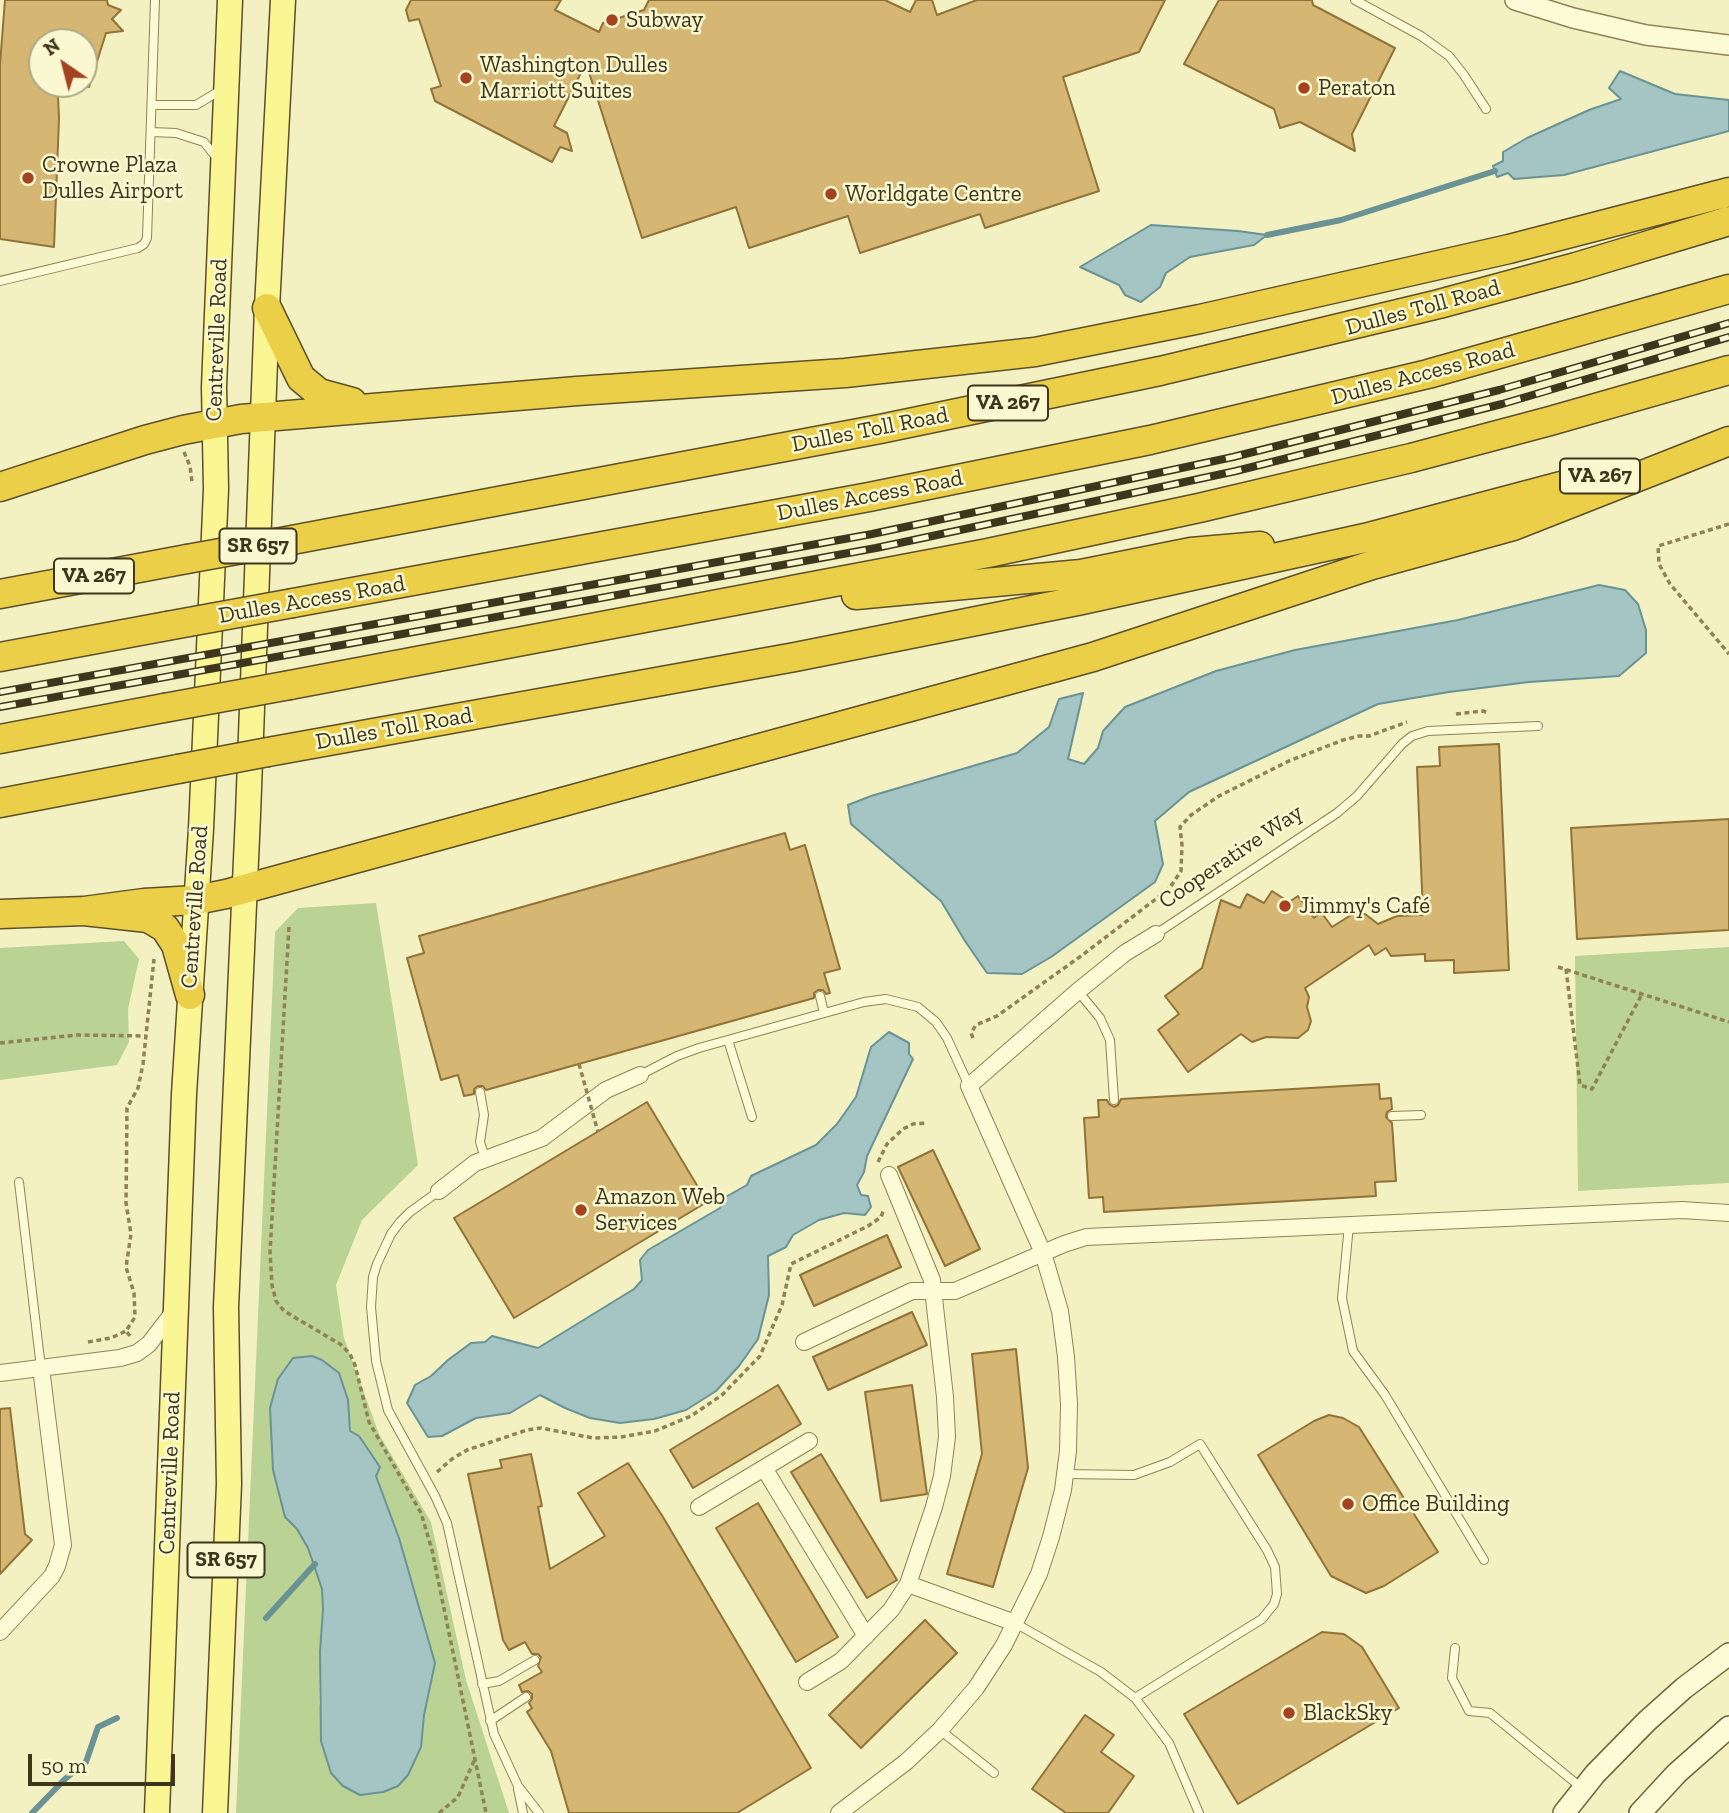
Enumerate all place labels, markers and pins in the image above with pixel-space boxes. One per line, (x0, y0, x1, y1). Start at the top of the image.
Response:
place label: Subway (626, 6, 703, 34)
marker: Subway (604, 12, 620, 28)
place label: Washington Dulles Marriott Suites (480, 51, 668, 105)
marker: Washington Dulles Marriott Suites (458, 70, 474, 86)
place label: Peraton (1318, 74, 1396, 102)
marker: Peraton (1296, 80, 1312, 96)
place label: Crowne Plaza Dulles Airport (42, 151, 183, 205)
marker: Crowne Plaza Dulles Airport (20, 170, 36, 186)
place label: Worldgate Centre (845, 180, 1022, 208)
marker: Worldgate Centre (823, 186, 839, 202)
place label: Jimmy's Café (1299, 892, 1430, 920)
marker: Jimmy's Café (1277, 898, 1293, 914)
place label: Amazon Web Services (595, 1183, 725, 1237)
marker: Amazon Web Services (573, 1202, 589, 1218)
place label: Office Building (1362, 1490, 1510, 1518)
marker: Office Building (1340, 1496, 1356, 1512)
place label: BlackSky (1303, 1699, 1393, 1727)
marker: BlackSky (1281, 1705, 1297, 1721)

